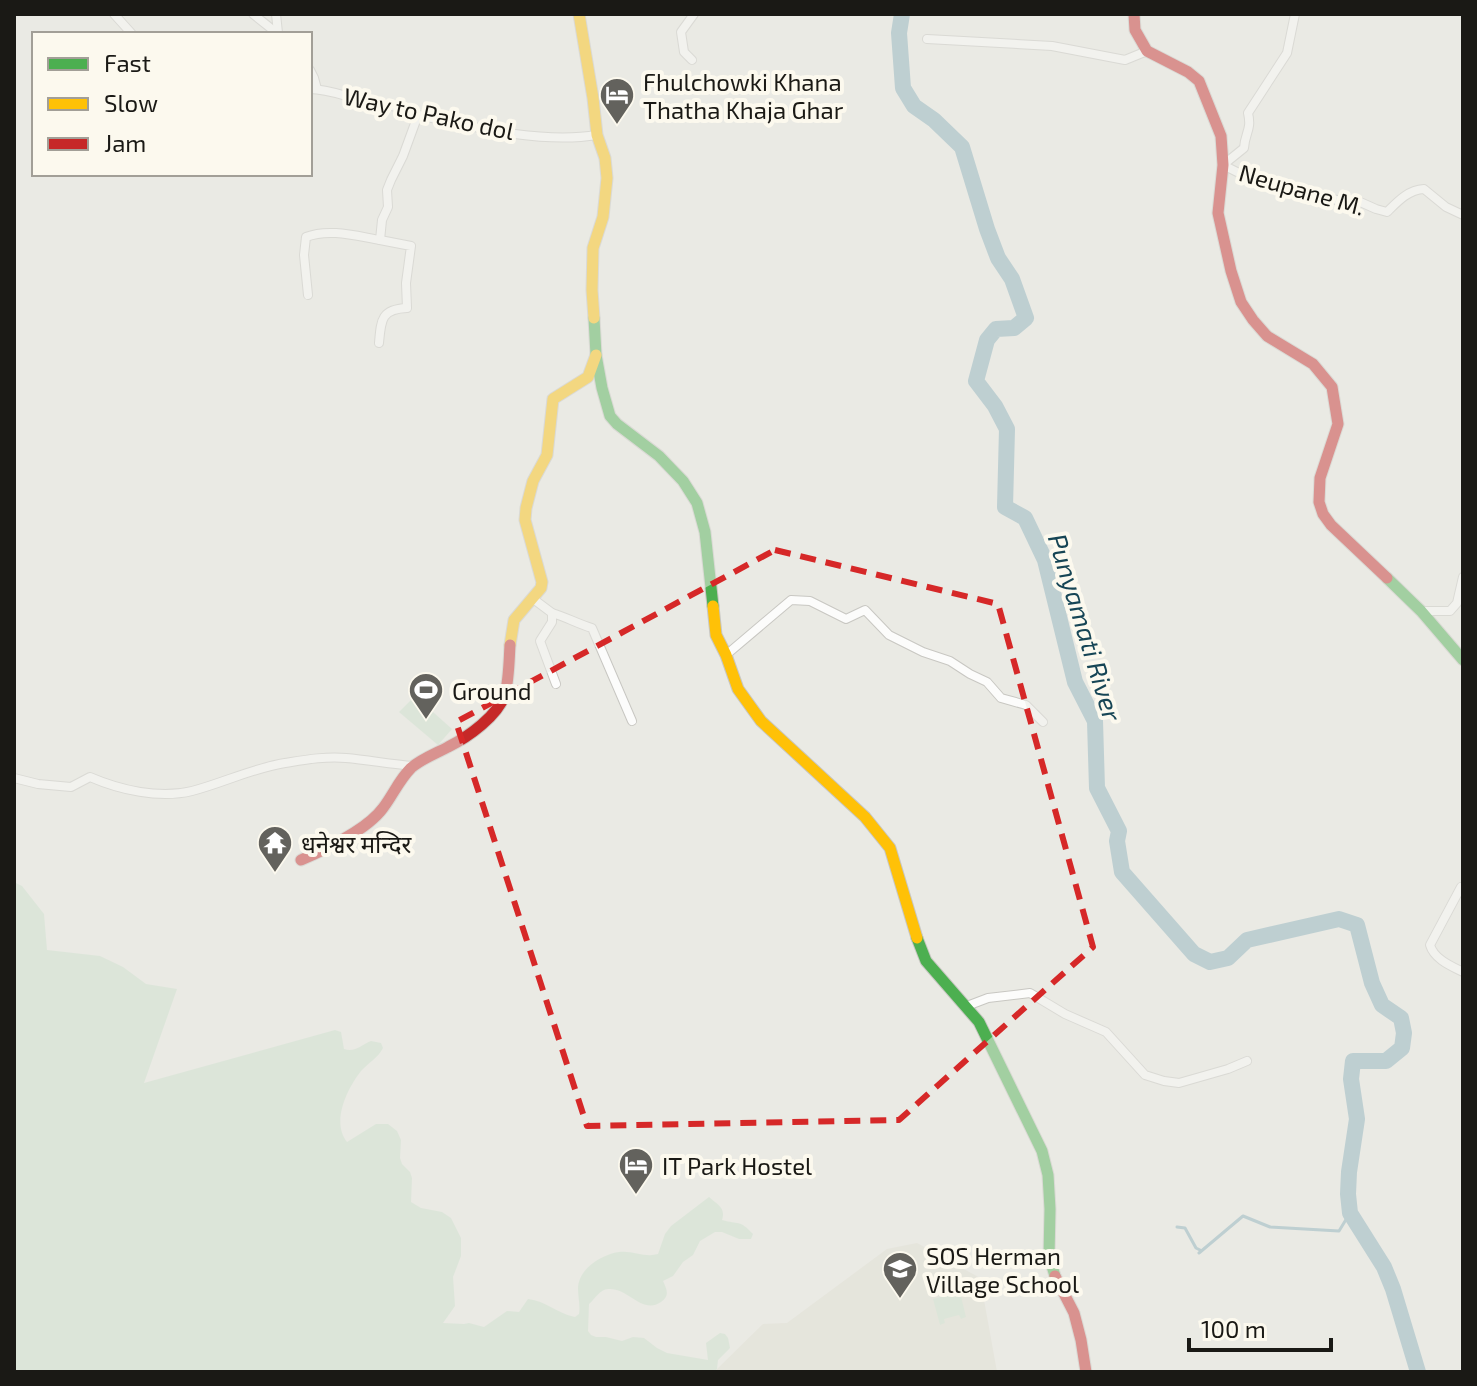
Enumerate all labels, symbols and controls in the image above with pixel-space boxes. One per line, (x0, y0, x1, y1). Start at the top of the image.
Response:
legend (32, 32, 312, 176)
text: Fast (104, 48, 151, 77)
place label: Fhulchowki Khana Thatha Khaja Ghar (643, 67, 844, 124)
hotel icon: Fhulchowki Khana Thatha Khaja Ghar (598, 76, 636, 126)
street label: Way to Pako dol (341, 81, 517, 145)
text: Slow (104, 88, 158, 117)
text: Jam (104, 128, 146, 157)
street label: Neupane M. (1236, 157, 1368, 221)
water label: Punyamati River (1042, 530, 1129, 725)
sports icon: Ground (407, 671, 445, 721)
place label: Ground (452, 676, 531, 705)
temple icon: धनेश्वर मन्दिर (256, 824, 294, 874)
place label: धनेश्वर मन्दिर (301, 829, 412, 858)
hotel icon: IT Park Hostel (617, 1146, 655, 1196)
place label: IT Park Hostel (662, 1151, 812, 1180)
place label: SOS Herman Village School (926, 1241, 1079, 1298)
school or university icon: SOS Herman Village School (881, 1250, 919, 1300)
scale bar (1189, 1302, 1331, 1352)
text: 100 m (1201, 1314, 1266, 1343)

